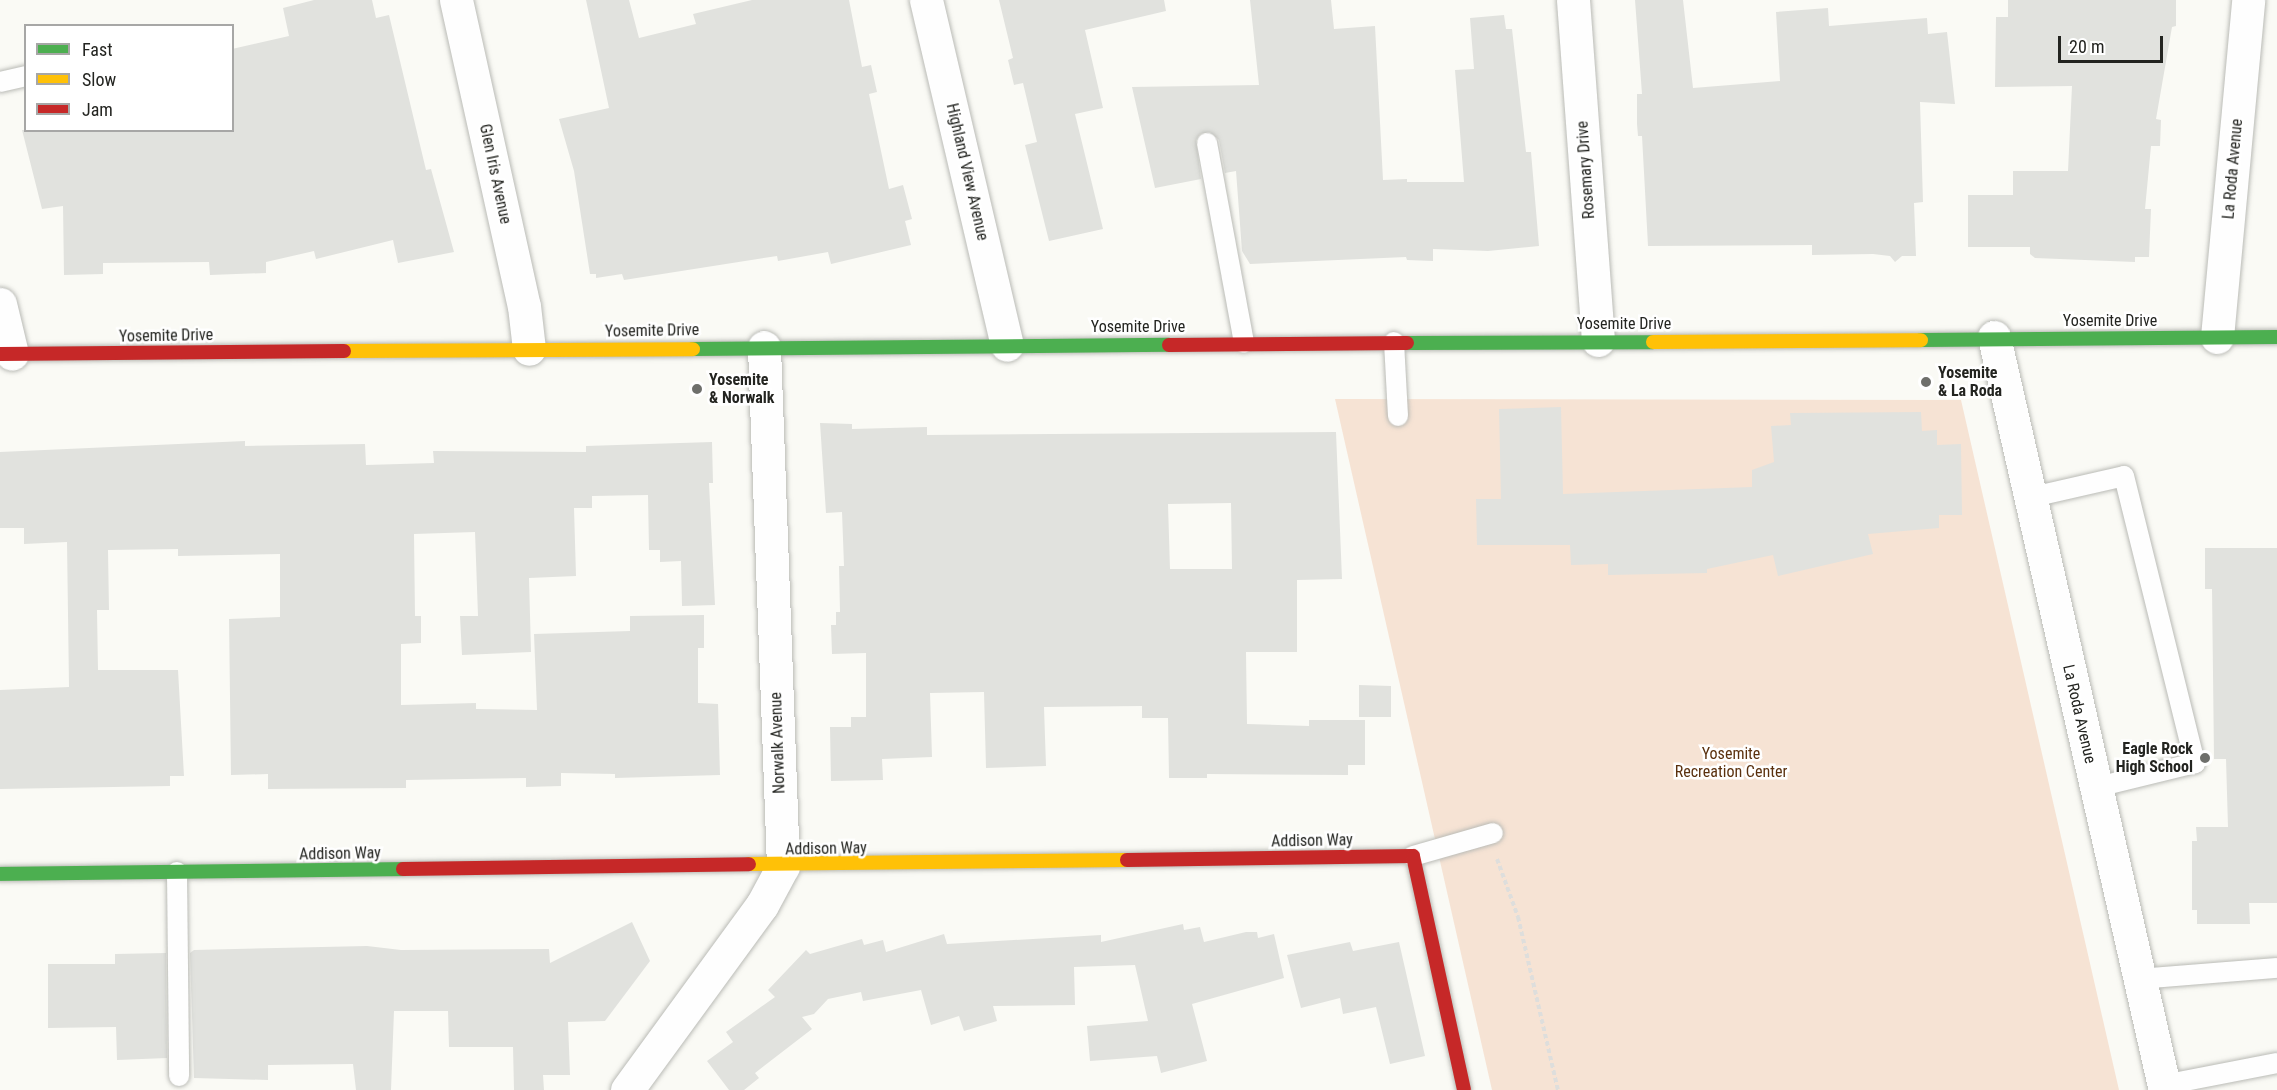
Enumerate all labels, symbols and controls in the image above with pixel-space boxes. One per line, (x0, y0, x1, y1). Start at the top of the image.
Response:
legend (24, 24, 234, 132)
scale bar (2061, 24, 2166, 62)
text: 20 m (2069, 36, 2104, 57)
text: Fast (82, 39, 113, 60)
text: Slow (82, 69, 116, 90)
text: Jam (82, 99, 113, 120)
street label: Highland View Avenue (942, 102, 992, 242)
street label: La Roda Avenue (2219, 118, 2247, 220)
street label: Rosemary Drive (1573, 120, 1599, 220)
street label: Glen Iris Avenue (475, 122, 515, 226)
street label: Yosemite Drive (2063, 311, 2157, 331)
street label: Yosemite Drive (1577, 314, 1671, 334)
street label: Yosemite Drive (1091, 317, 1185, 337)
street label: Yosemite Drive (605, 321, 699, 341)
street label: Yosemite Drive (119, 326, 213, 346)
place label: Yosemite & La Roda (1938, 363, 2002, 401)
place label: Yosemite & Norwalk (709, 370, 774, 408)
marker: Yosemite & La Roda (1919, 375, 1933, 389)
marker: Yosemite & Norwalk (690, 382, 704, 396)
street label: La Roda Avenue (2058, 663, 2100, 765)
street label: Norwalk Avenue (767, 692, 789, 794)
place label: Eagle Rock High School (2116, 739, 2193, 777)
park label: Yosemite Recreation Center (1675, 744, 1787, 782)
marker: Eagle Rock High School (2198, 751, 2212, 765)
street label: Addison Way (1271, 831, 1353, 851)
street label: Addison Way (785, 839, 867, 859)
street label: Addison Way (299, 844, 381, 864)

